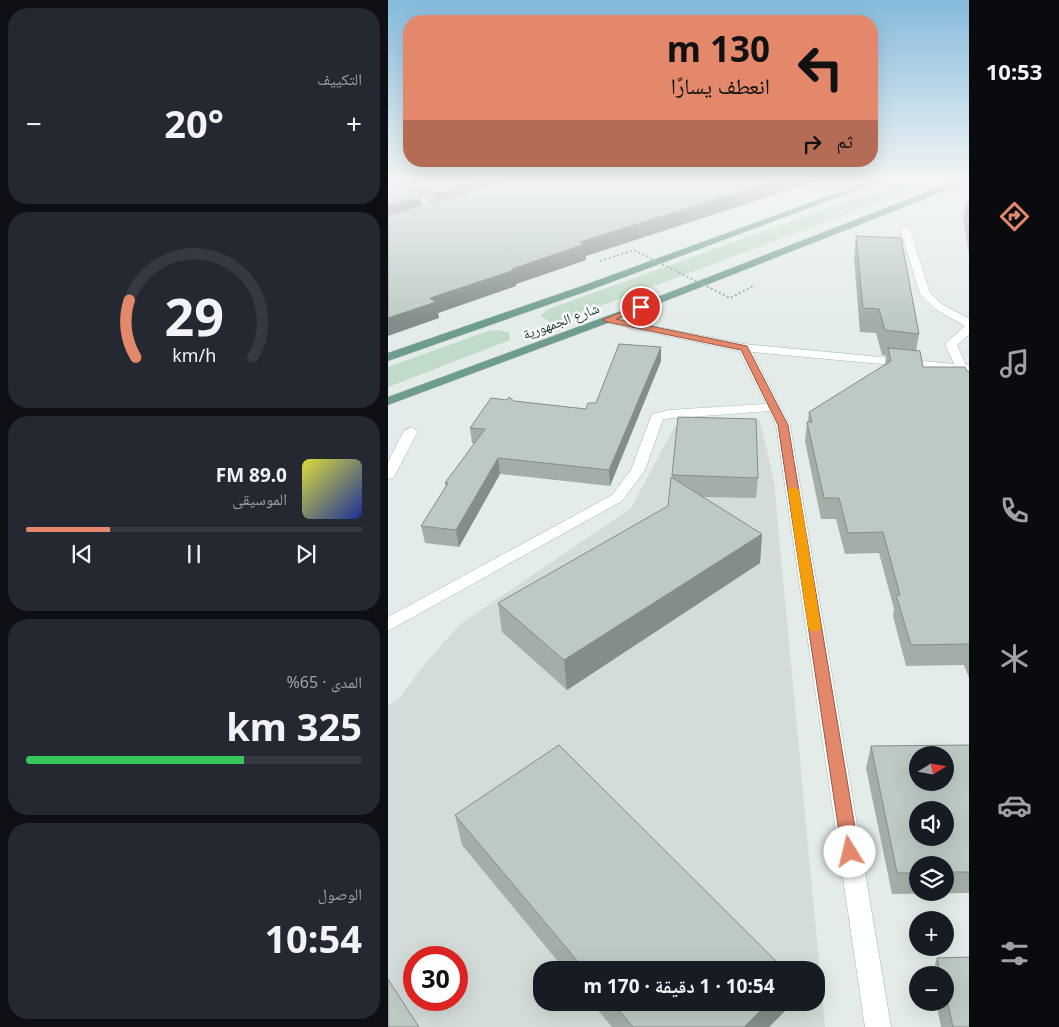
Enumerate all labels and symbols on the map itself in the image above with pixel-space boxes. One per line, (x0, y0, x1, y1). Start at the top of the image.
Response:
pin (620, 286, 662, 328)
street label: شارع الجمهورية (520, 298, 602, 344)
north arrow (909, 746, 954, 791)
position arrow (823, 825, 875, 877)
speed limit sign: 30 (403, 946, 468, 1011)

